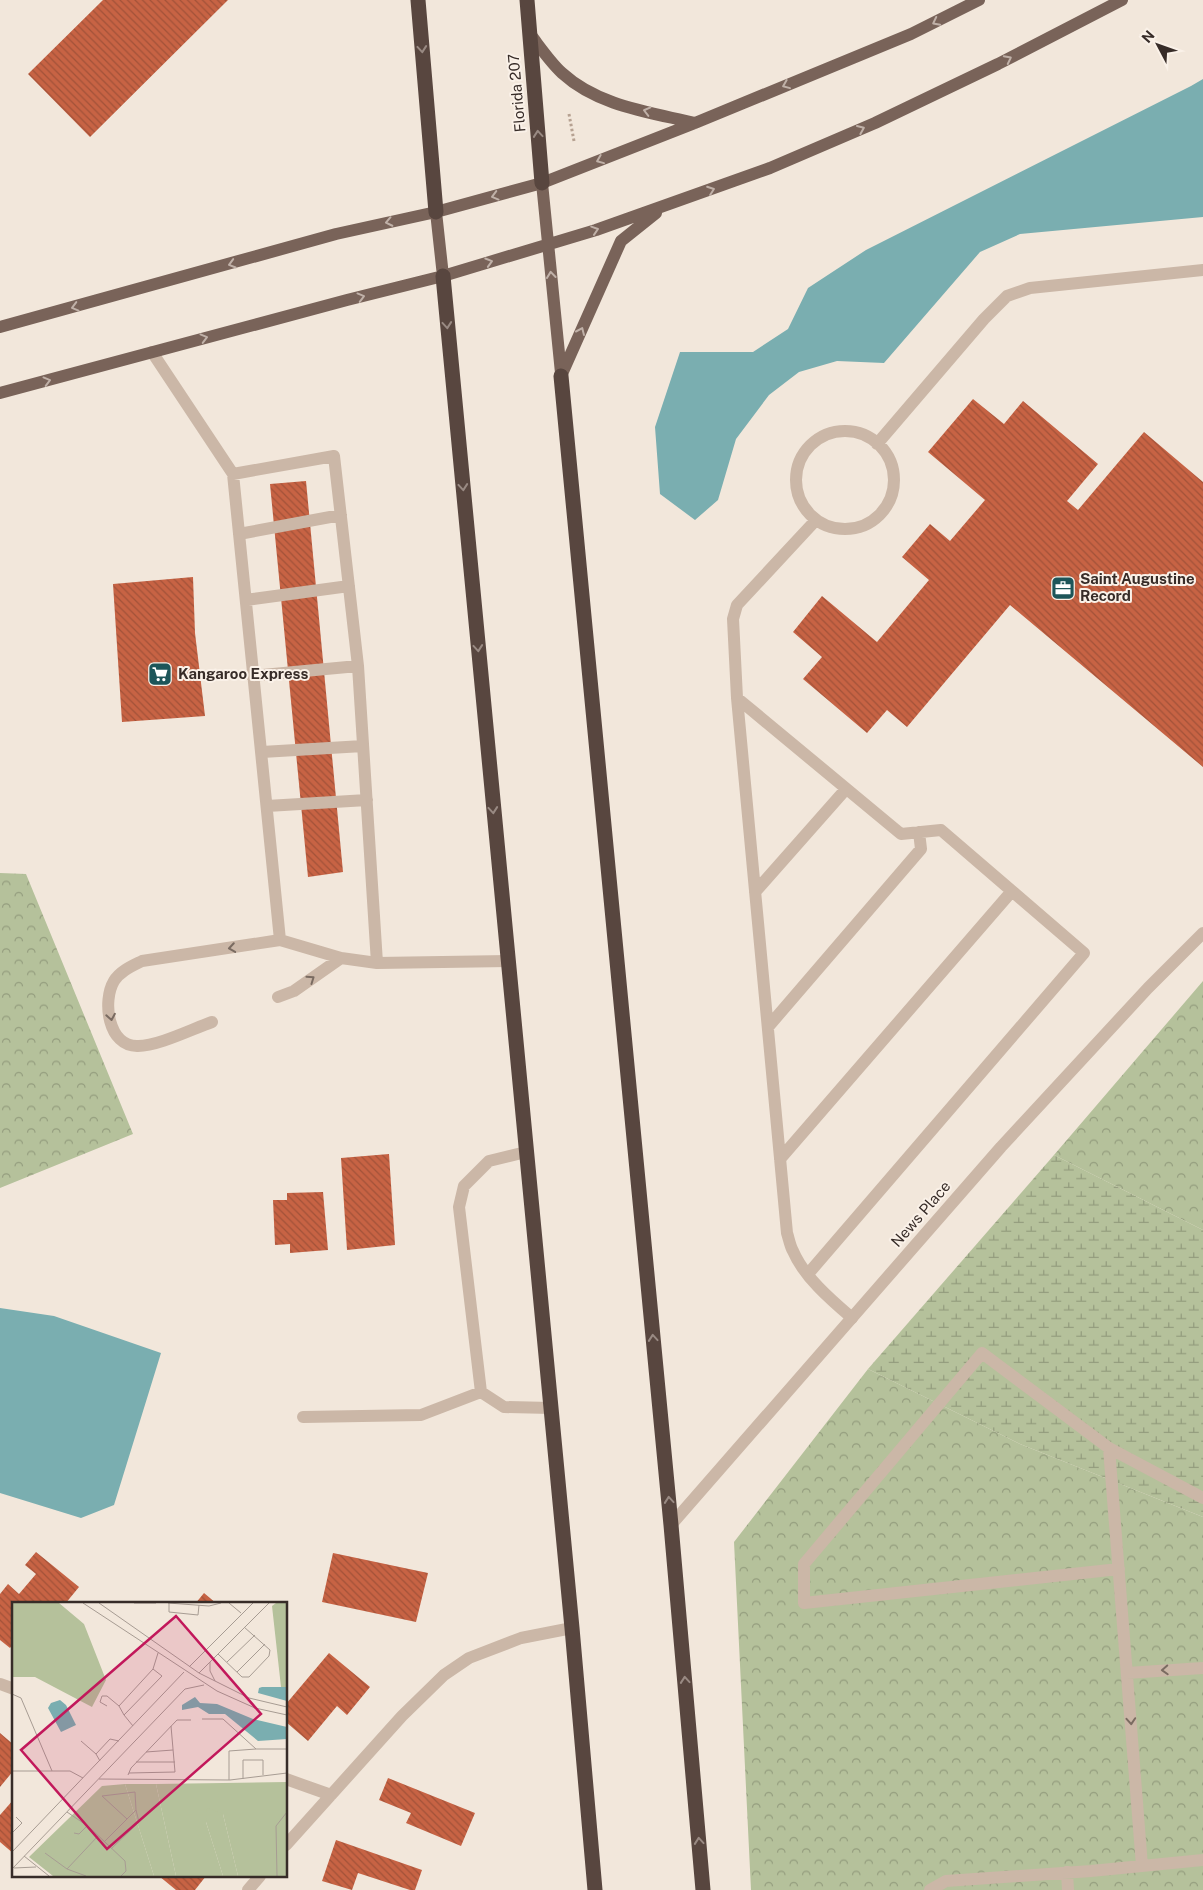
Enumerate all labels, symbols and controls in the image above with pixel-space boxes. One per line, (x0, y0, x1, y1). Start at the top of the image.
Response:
one-way arrow (932, 16, 941, 26)
north arrow (1133, 20, 1183, 70)
text: N (1139, 27, 1158, 46)
one-way arrow (417, 45, 428, 53)
street label: Florida 207 (505, 53, 528, 133)
one-way arrow (1003, 55, 1012, 65)
one-way arrow (782, 79, 791, 90)
one-way arrow (643, 106, 652, 117)
one-way arrow (856, 124, 865, 135)
one-way arrow (533, 130, 544, 138)
one-way arrow (596, 154, 605, 164)
one-way arrow (706, 186, 714, 196)
one-way arrow (491, 190, 499, 200)
one-way arrow (384, 216, 393, 226)
one-way arrow (590, 226, 599, 236)
one-way arrow (228, 258, 236, 268)
one-way arrow (485, 258, 493, 268)
one-way arrow (546, 271, 557, 279)
one-way arrow (356, 292, 365, 302)
one-way arrow (70, 301, 79, 312)
one-way arrow (441, 321, 452, 329)
one-way arrow (575, 327, 586, 336)
one-way arrow (199, 333, 208, 344)
one-way arrow (42, 376, 51, 386)
one-way arrow (457, 483, 468, 491)
place label: Saint Augustine Record (1080, 570, 1195, 604)
office icon: Saint Augustine Record (1050, 575, 1076, 601)
one-way arrow (472, 645, 483, 653)
supermarket icon: Kangaroo Express (147, 661, 173, 687)
place label: Kangaroo Express (178, 665, 308, 682)
one-way arrow (488, 806, 499, 814)
one-way arrow (228, 942, 236, 952)
one-way arrow (305, 976, 314, 985)
one-way arrow (105, 1012, 115, 1021)
street label: News Place (888, 1177, 954, 1250)
one-way arrow (648, 1334, 659, 1342)
one-way arrow (663, 1496, 674, 1504)
inset map (12, 1602, 288, 1878)
one-way arrow (1161, 1665, 1169, 1676)
one-way arrow (679, 1675, 690, 1683)
one-way arrow (1125, 1718, 1136, 1726)
one-way arrow (693, 1837, 704, 1845)

